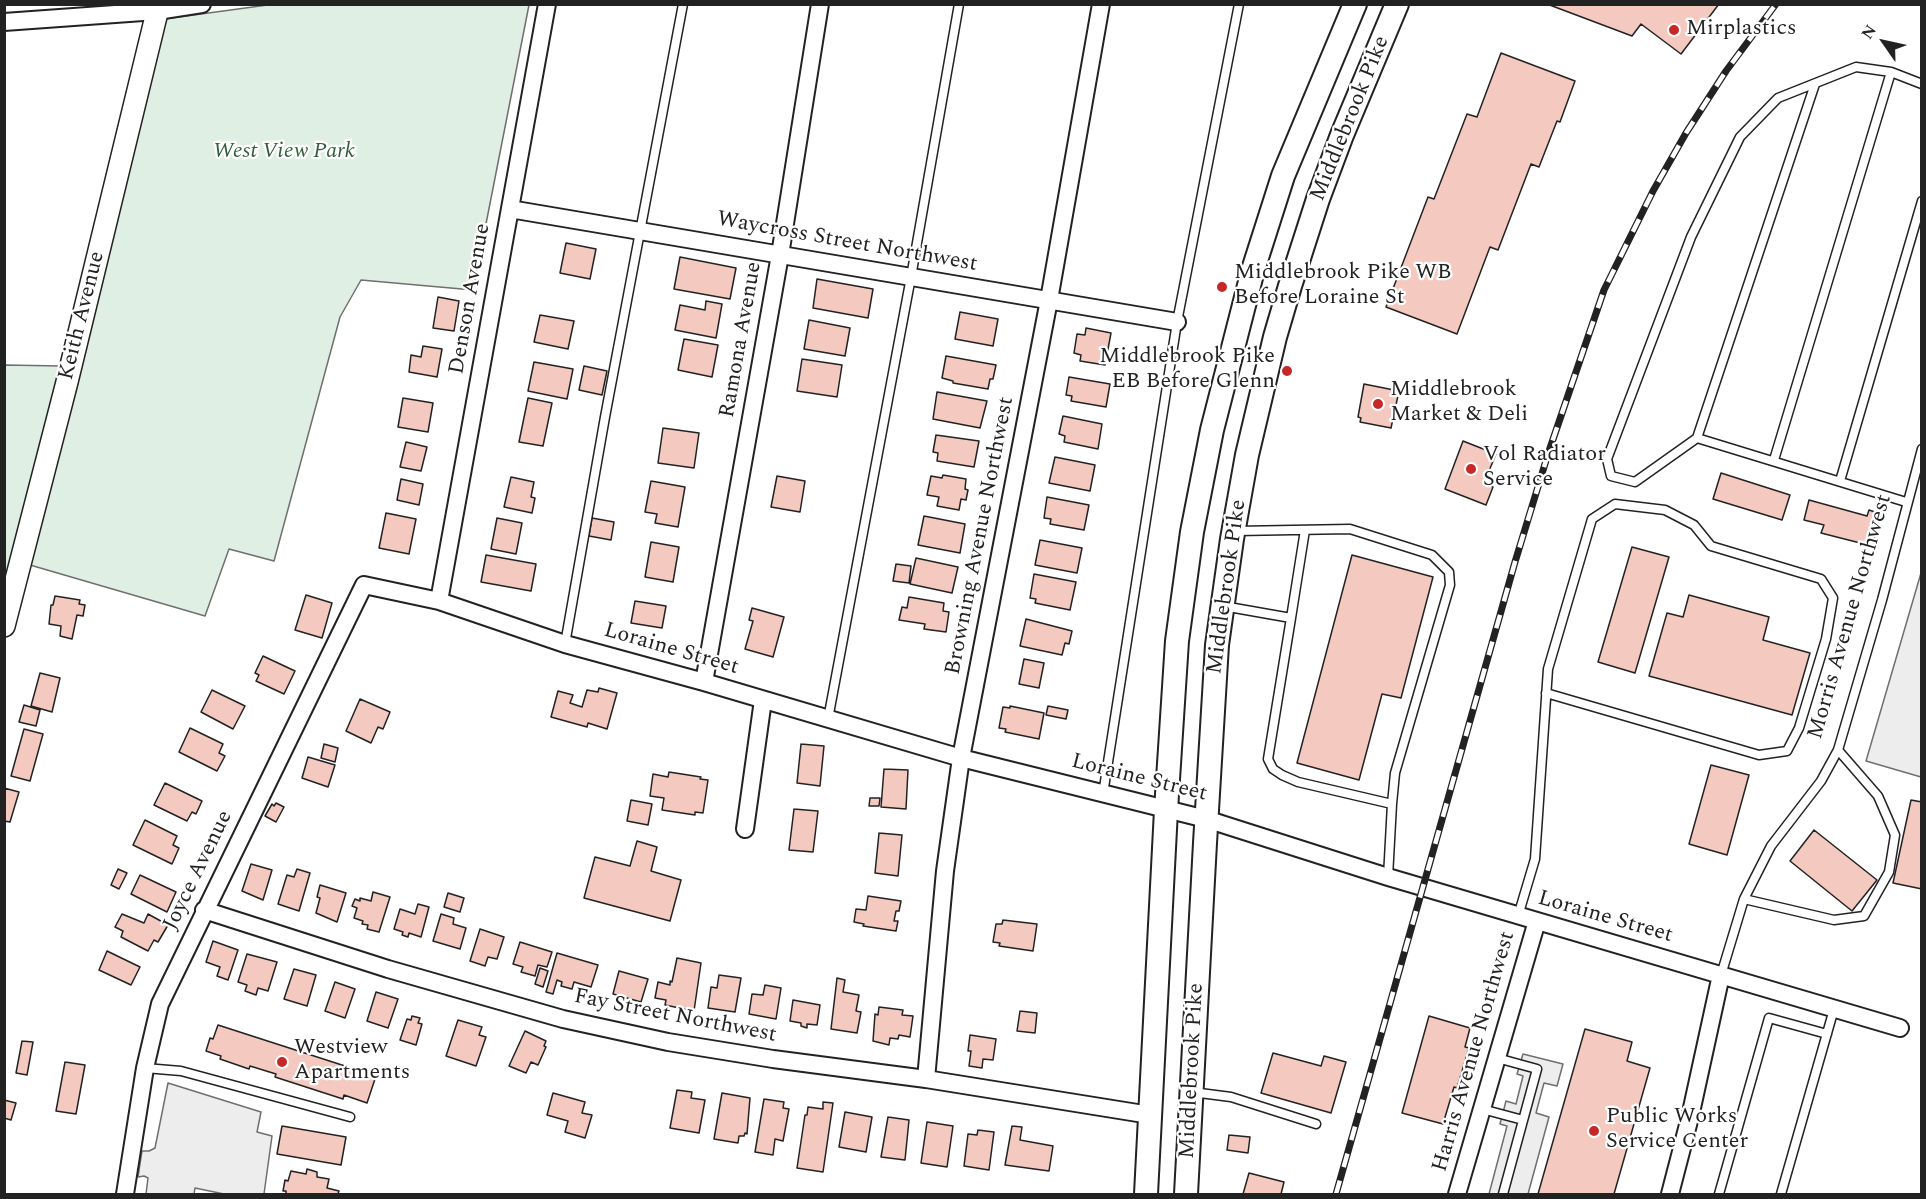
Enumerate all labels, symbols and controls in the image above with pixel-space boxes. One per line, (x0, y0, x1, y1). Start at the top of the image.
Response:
north arrow (1854, 12, 1914, 72)
place label: Mirplastics (1686, 17, 1796, 43)
text: N (1855, 20, 1883, 44)
marker: Mirplastics (1667, 23, 1681, 37)
street label: Middlebrook Pike (1306, 33, 1396, 205)
park label: West View Park (213, 140, 355, 166)
street label: Waycross Street Northwest (715, 207, 979, 279)
street label: Denson Avenue (445, 221, 497, 377)
street label: Keith Avenue (54, 249, 112, 383)
street label: Ramona Avenue (715, 260, 769, 420)
place label: Middlebrook Pike WB Before Loraine St (1234, 261, 1451, 312)
marker: Middlebrook Pike WB Before Loraine St (1215, 280, 1229, 294)
place label: Middlebrook Pike EB Before Glenn (1099, 345, 1275, 396)
marker: Middlebrook Pike EB Before Glenn (1280, 364, 1294, 378)
place label: Middlebrook Market & Deli (1390, 378, 1528, 430)
street label: Browning Avenue Northwest (941, 395, 1021, 677)
marker: Middlebrook Market & Deli (1371, 397, 1385, 411)
place label: Vol Radiator Service (1483, 443, 1606, 494)
marker: Vol Radiator Service (1464, 462, 1478, 476)
street label: Morris Avenue Northwest (1803, 492, 1899, 742)
street label: Middlebrook Pike (1203, 498, 1253, 676)
street label: Loraine Street (601, 618, 741, 682)
street label: Loraine Street (1068, 749, 1210, 809)
street label: Joyce Avenue (159, 807, 239, 935)
street label: Loraine Street (1535, 886, 1675, 950)
street label: Harris Avenue Northwest (1428, 929, 1522, 1175)
street label: Middlebrook Pike (1175, 983, 1211, 1159)
street label: Fay Street Northwest (571, 984, 779, 1050)
place label: Westview Apartments (294, 1036, 410, 1088)
marker: Westview Apartments (275, 1055, 289, 1069)
place label: Public Works Service Center (1606, 1105, 1748, 1156)
marker: Public Works Service Center (1587, 1124, 1601, 1138)

